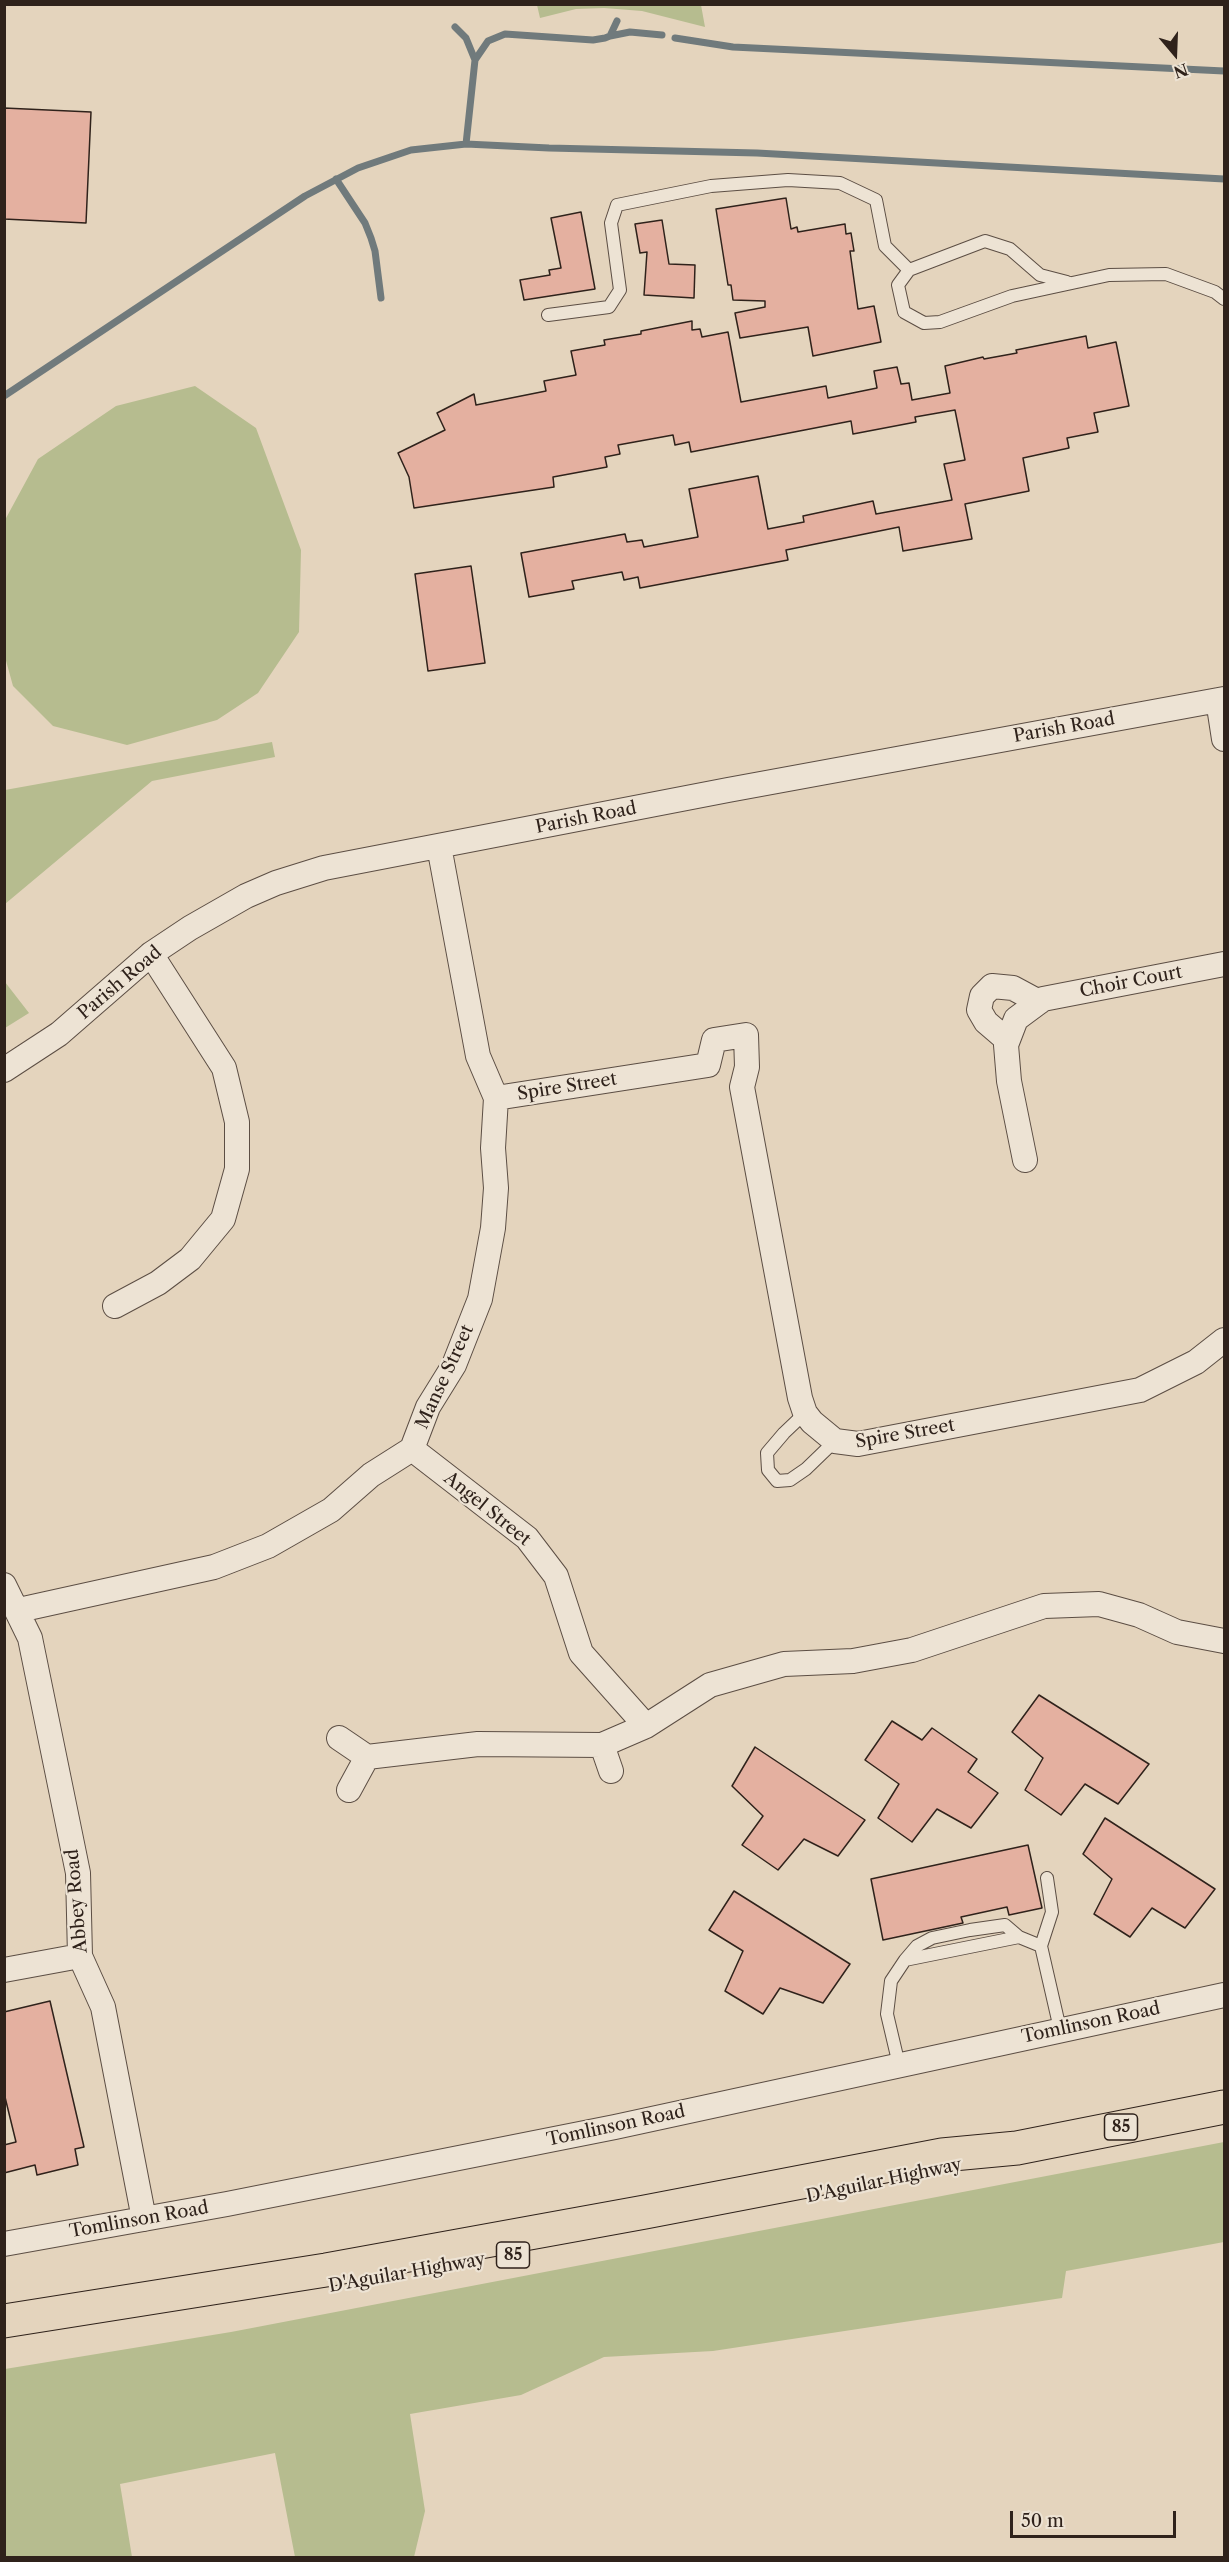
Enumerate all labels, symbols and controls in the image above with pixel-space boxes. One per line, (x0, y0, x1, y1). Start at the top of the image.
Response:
north arrow (1145, 24, 1205, 84)
text: N (1171, 59, 1191, 83)
street label: Parish Road (1012, 708, 1116, 748)
street label: Parish Road (534, 798, 638, 838)
street label: Parish Road (74, 942, 166, 1024)
street label: Choir Court (1078, 961, 1184, 1003)
street label: Spire Street (516, 1068, 618, 1106)
street label: Manse Street (411, 1321, 479, 1433)
street label: Spire Street (854, 1415, 956, 1453)
street label: Angel Street (439, 1467, 535, 1551)
street label: Abbey Road (62, 1848, 92, 1954)
street label: Tomlinson Road (1020, 1998, 1162, 2048)
street label: Tomlinson Road (545, 2101, 687, 2151)
road number: 85 (1104, 2114, 1138, 2140)
street label: D'Aguilar Highway (804, 2154, 964, 2208)
street label: Tomlinson Road (68, 2197, 210, 2243)
road number: 85 (496, 2242, 530, 2268)
street label: D'Aguilar Highway (327, 2249, 487, 2297)
scale bar (1013, 2499, 1180, 2537)
text: 50 m (1021, 2510, 1064, 2532)

